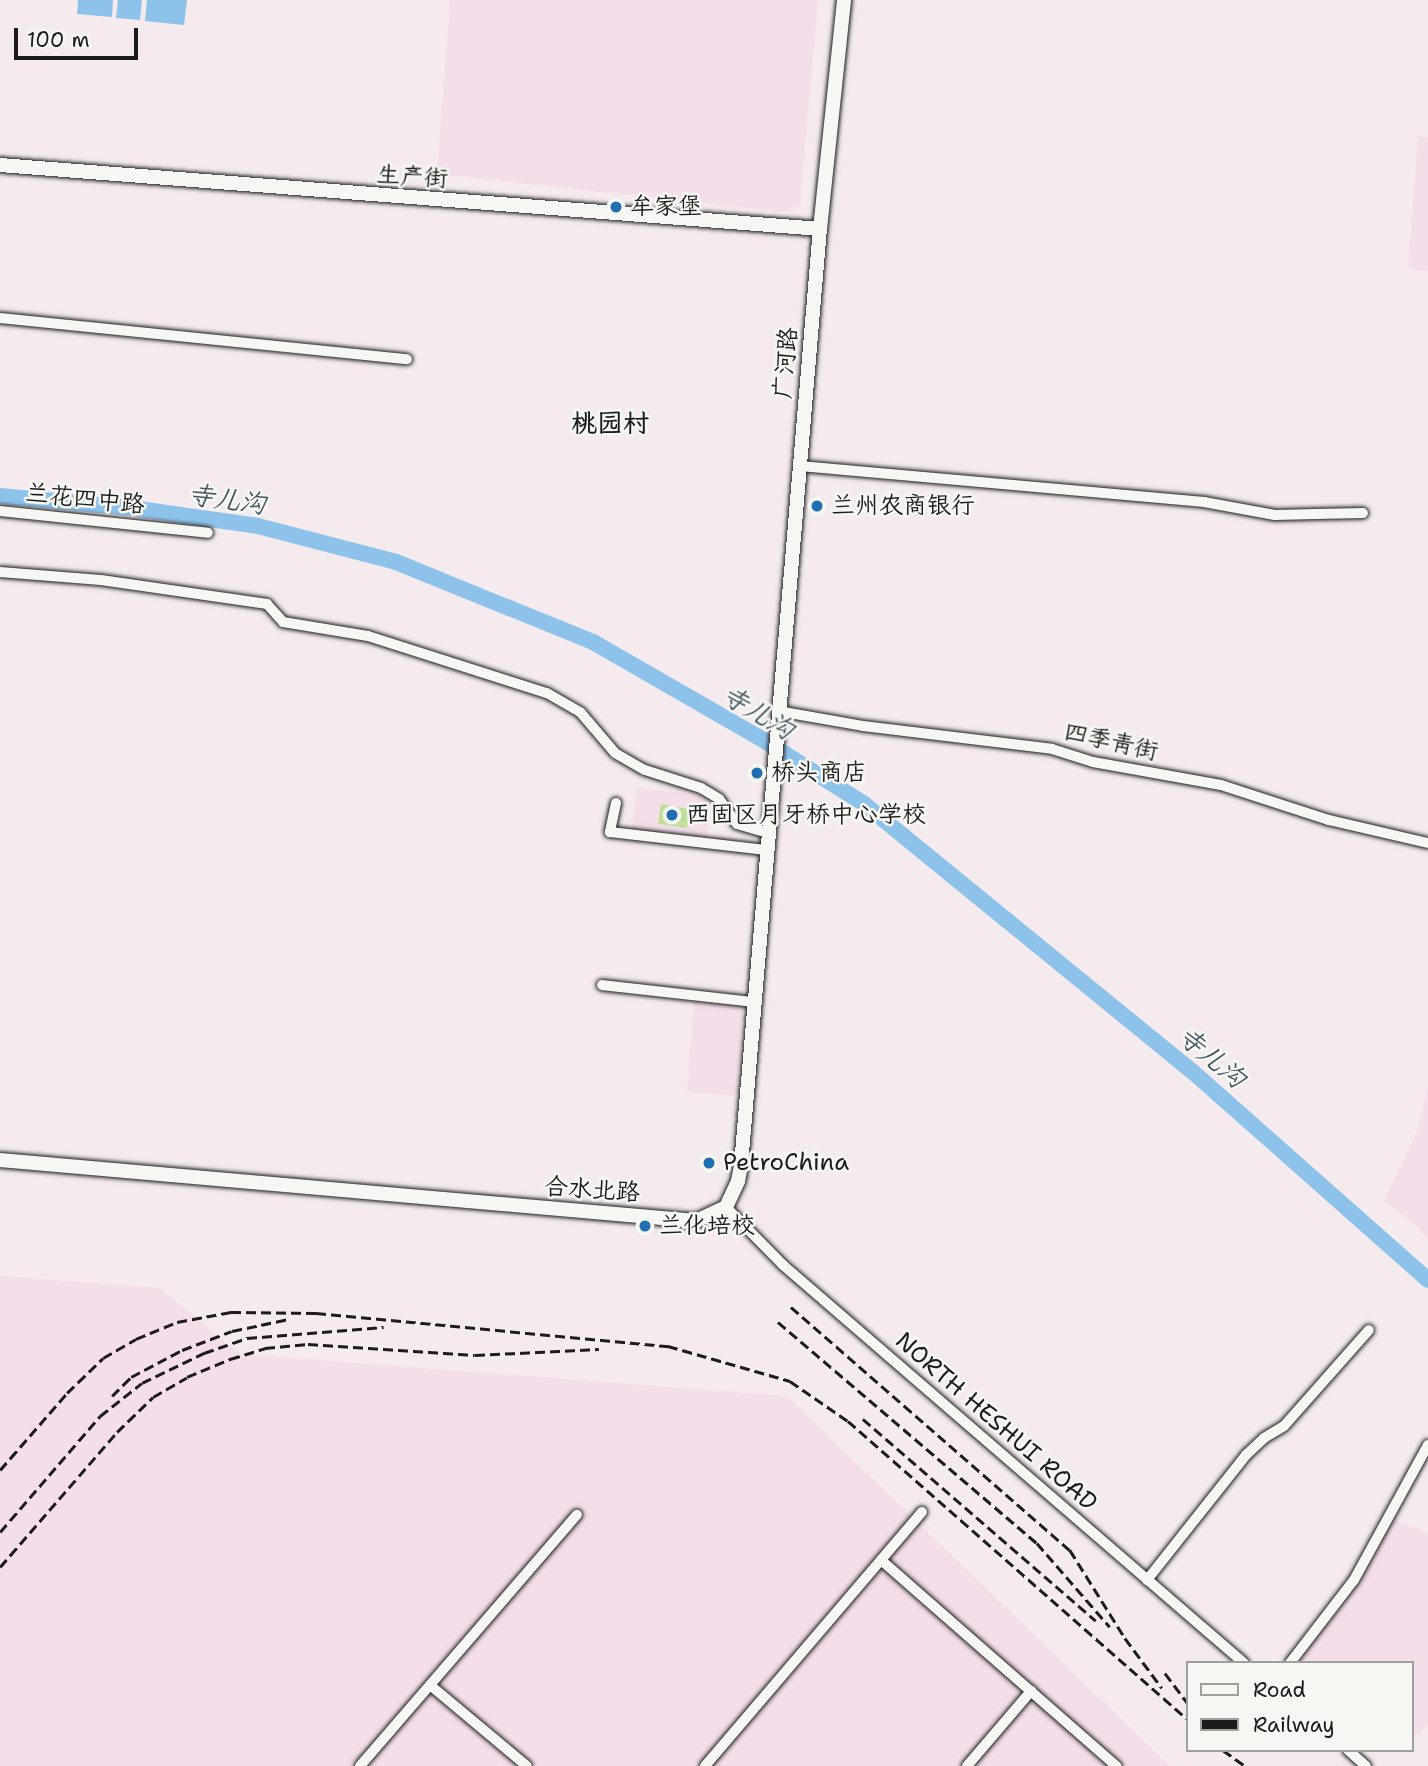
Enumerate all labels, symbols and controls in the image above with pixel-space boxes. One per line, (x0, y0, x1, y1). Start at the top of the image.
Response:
scale bar (18, 14, 142, 58)
text: 100 m (27, 26, 90, 54)
street label: 生产街 (375, 160, 449, 194)
place label: 牟家堡 (630, 193, 702, 221)
marker: 牟家堡 (608, 199, 624, 215)
street label: 广河路 (769, 326, 803, 400)
district label: 桃园村 (571, 407, 649, 439)
street label: 兰花四中路 (24, 478, 146, 520)
water label: 寺儿沟 (186, 478, 268, 520)
place label: 兰州农商银行 (831, 492, 975, 520)
marker: 兰州农商银行 (809, 498, 825, 514)
water label: 寺儿沟 (717, 679, 799, 745)
street label: 四季青街 (1061, 717, 1161, 767)
place label: 桥头商店 (771, 759, 867, 787)
marker: 桥头商店 (749, 765, 765, 781)
place label: 西固区月牙桥中心学校 (686, 801, 926, 829)
marker: 西固区月牙桥中心学校 (664, 807, 680, 823)
water label: 寺儿沟 (1172, 1020, 1252, 1094)
place label: PetroChina (723, 1149, 849, 1177)
marker: PetroChina (701, 1155, 717, 1171)
street label: 合水北路 (543, 1172, 641, 1208)
place label: 兰化培校 (659, 1212, 755, 1240)
marker: 兰化培校 (637, 1218, 653, 1234)
street label: NORTH HESHUI ROAD (889, 1327, 1103, 1517)
legend (1186, 1661, 1414, 1752)
text: Road (1253, 1676, 1306, 1704)
text: Railway (1253, 1711, 1335, 1739)

